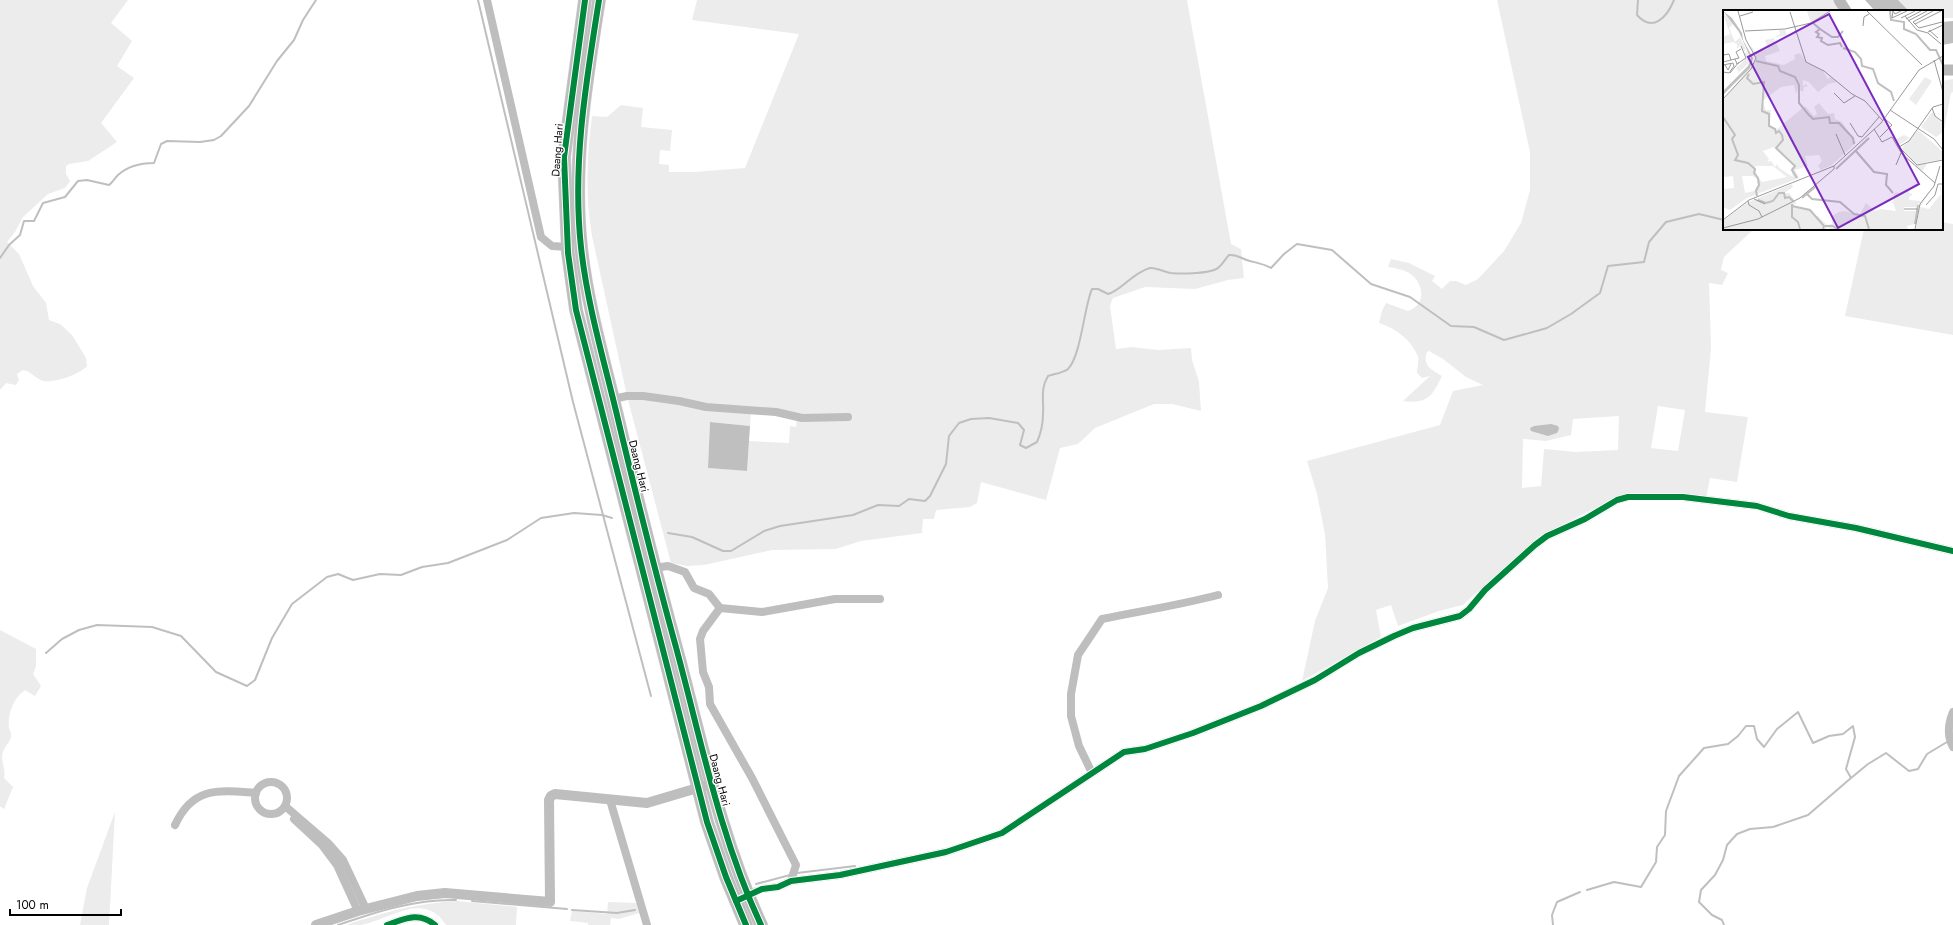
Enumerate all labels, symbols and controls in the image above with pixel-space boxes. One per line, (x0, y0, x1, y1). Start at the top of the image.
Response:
inset map (1723, 10, 1943, 230)
street label: Daang Hari (547, 123, 567, 177)
street label: Daang Hari (625, 438, 653, 494)
street label: Daang Hari (705, 752, 735, 808)
scale bar (10, 891, 121, 917)
text: 100 m (16, 896, 49, 914)

